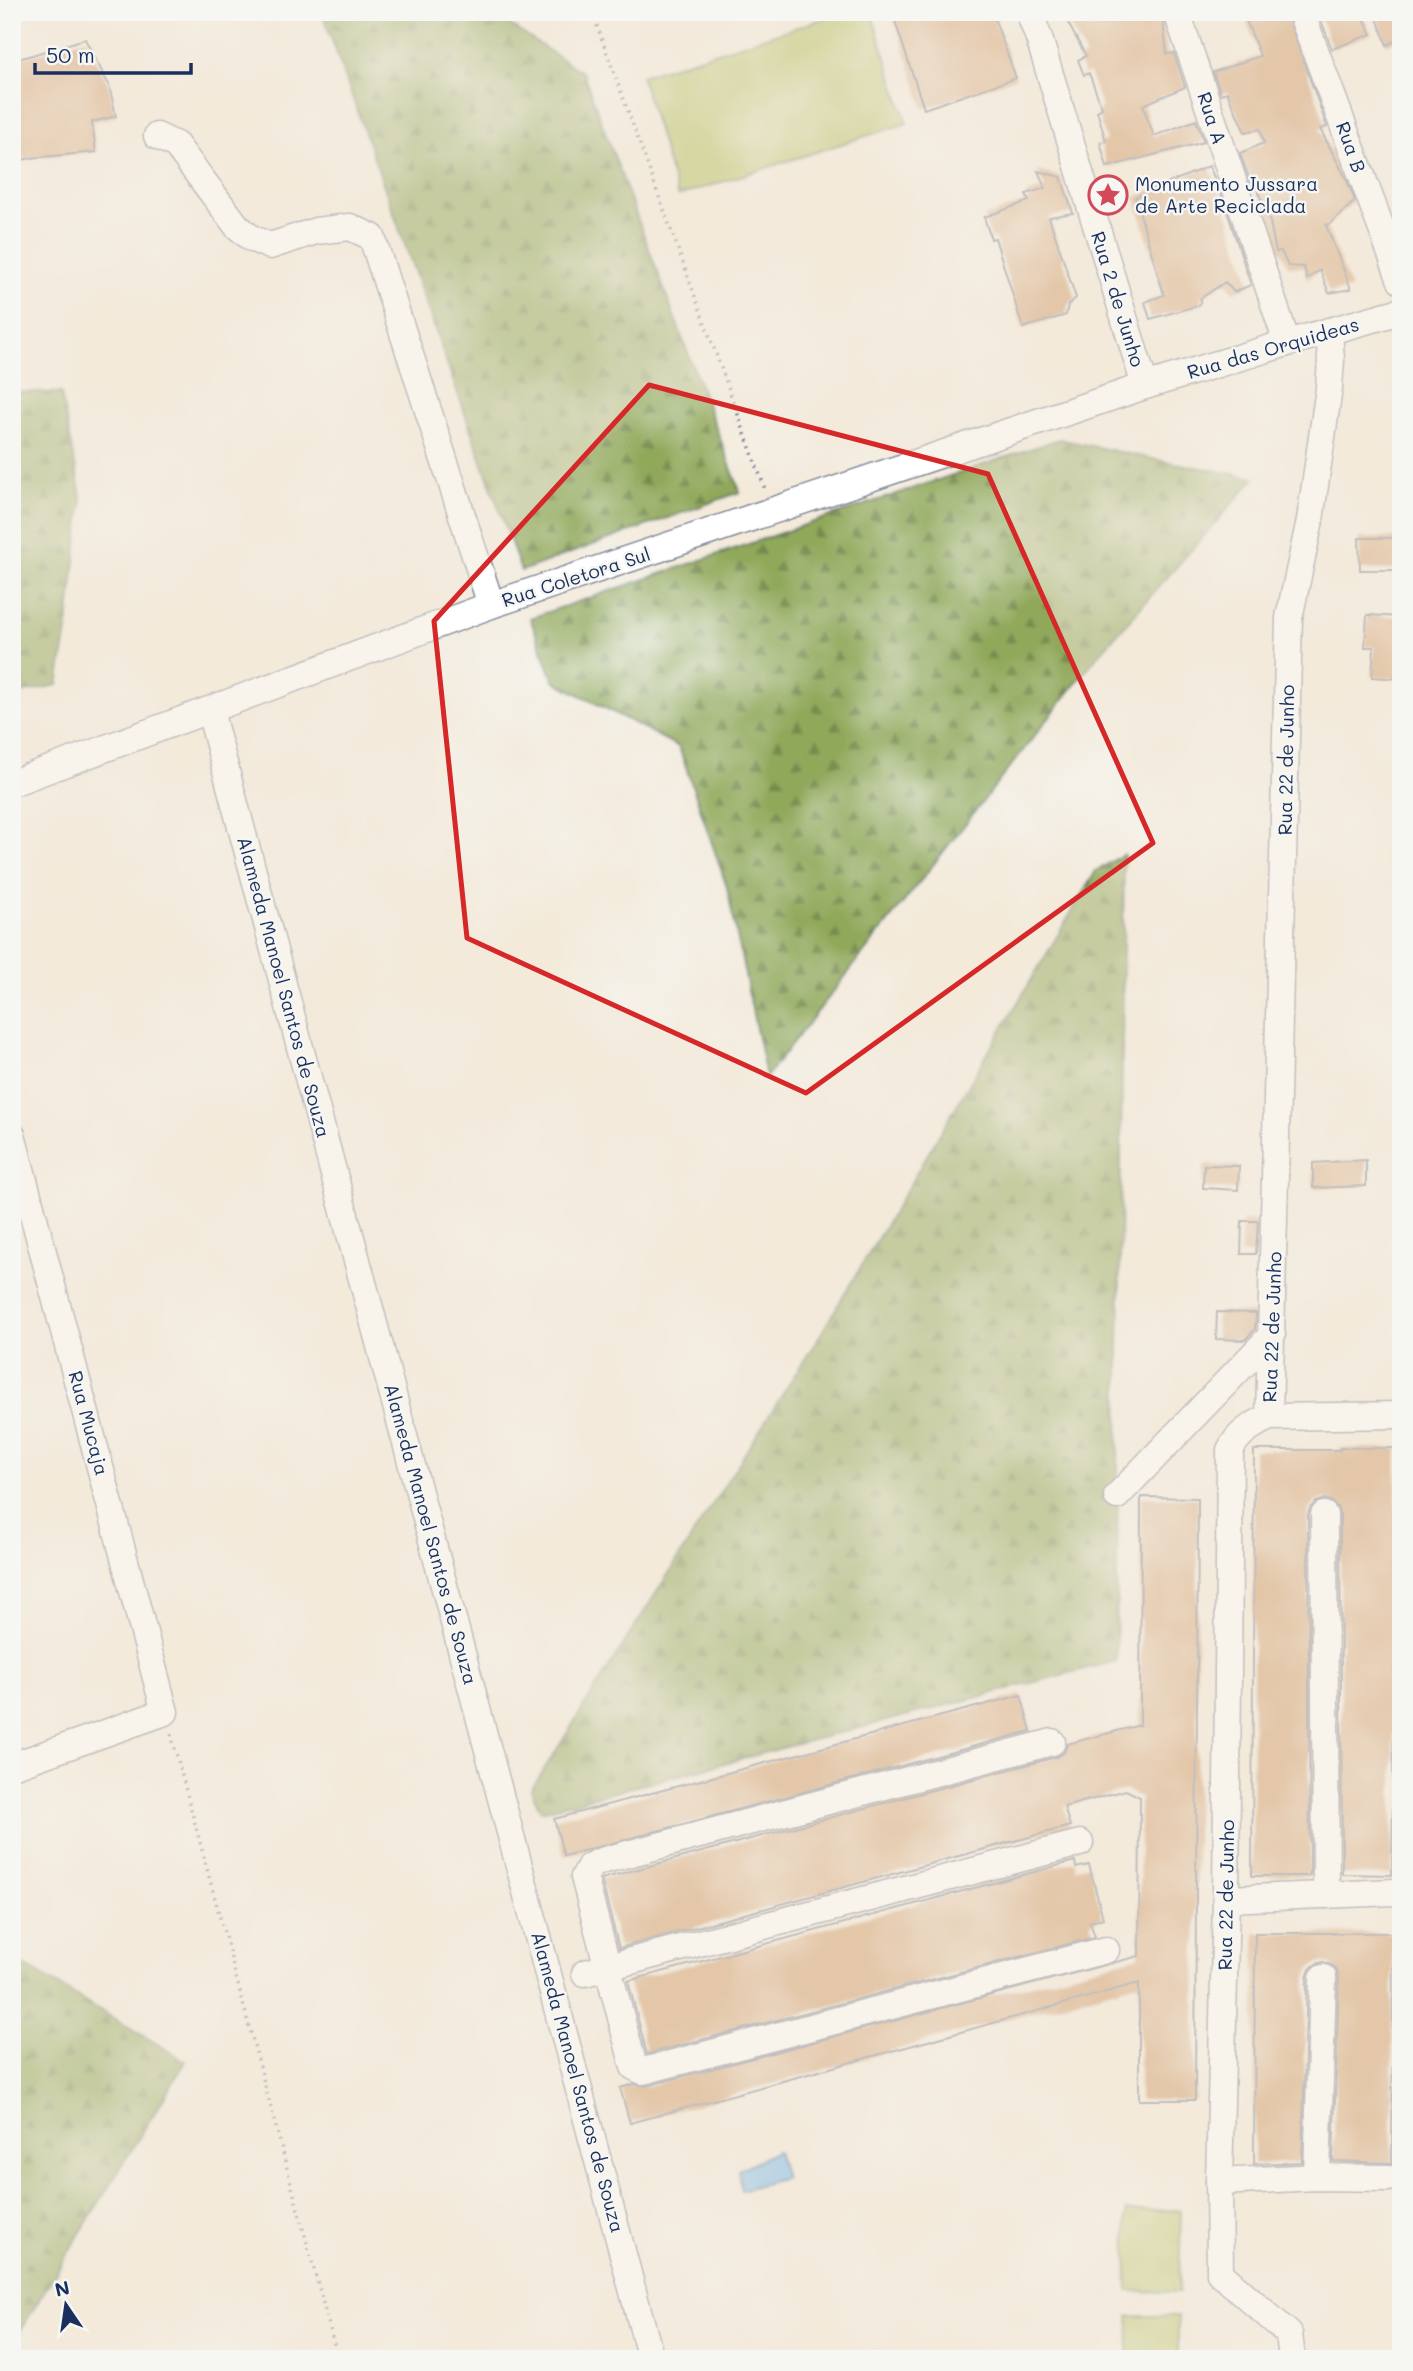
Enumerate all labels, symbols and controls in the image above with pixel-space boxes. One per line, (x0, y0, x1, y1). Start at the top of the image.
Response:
scale bar (35, 32, 191, 76)
text: 50 m (46, 41, 95, 68)
street label: Rua A (1192, 88, 1233, 147)
street label: Rua B (1331, 118, 1372, 176)
place label: Monumento Jussara de Arte Reciclada (1135, 171, 1318, 218)
place icon: Monumento Jussara de Arte Reciclada (1087, 174, 1129, 216)
street label: Rua 2 de Junho (1086, 228, 1151, 370)
street label: Rua das Orquideas (1184, 311, 1362, 384)
street label: Rua Coletora Sul (498, 541, 653, 612)
street label: Rua 22 de Junho (1272, 684, 1299, 836)
street label: Alameda Manoel Santos de Souza (232, 834, 337, 1140)
street label: Rua 22 de Junho (1256, 1251, 1287, 1403)
street label: Rua Mucaja (64, 1368, 115, 1478)
street label: Alameda Manoel Santos de Souza (379, 1381, 484, 1687)
street label: Rua 22 de Junho (1212, 1819, 1239, 1971)
street label: Alameda Manoel Santos de Souza (526, 1929, 631, 2235)
north arrow (32, 2270, 102, 2340)
text: N (52, 2274, 72, 2302)

